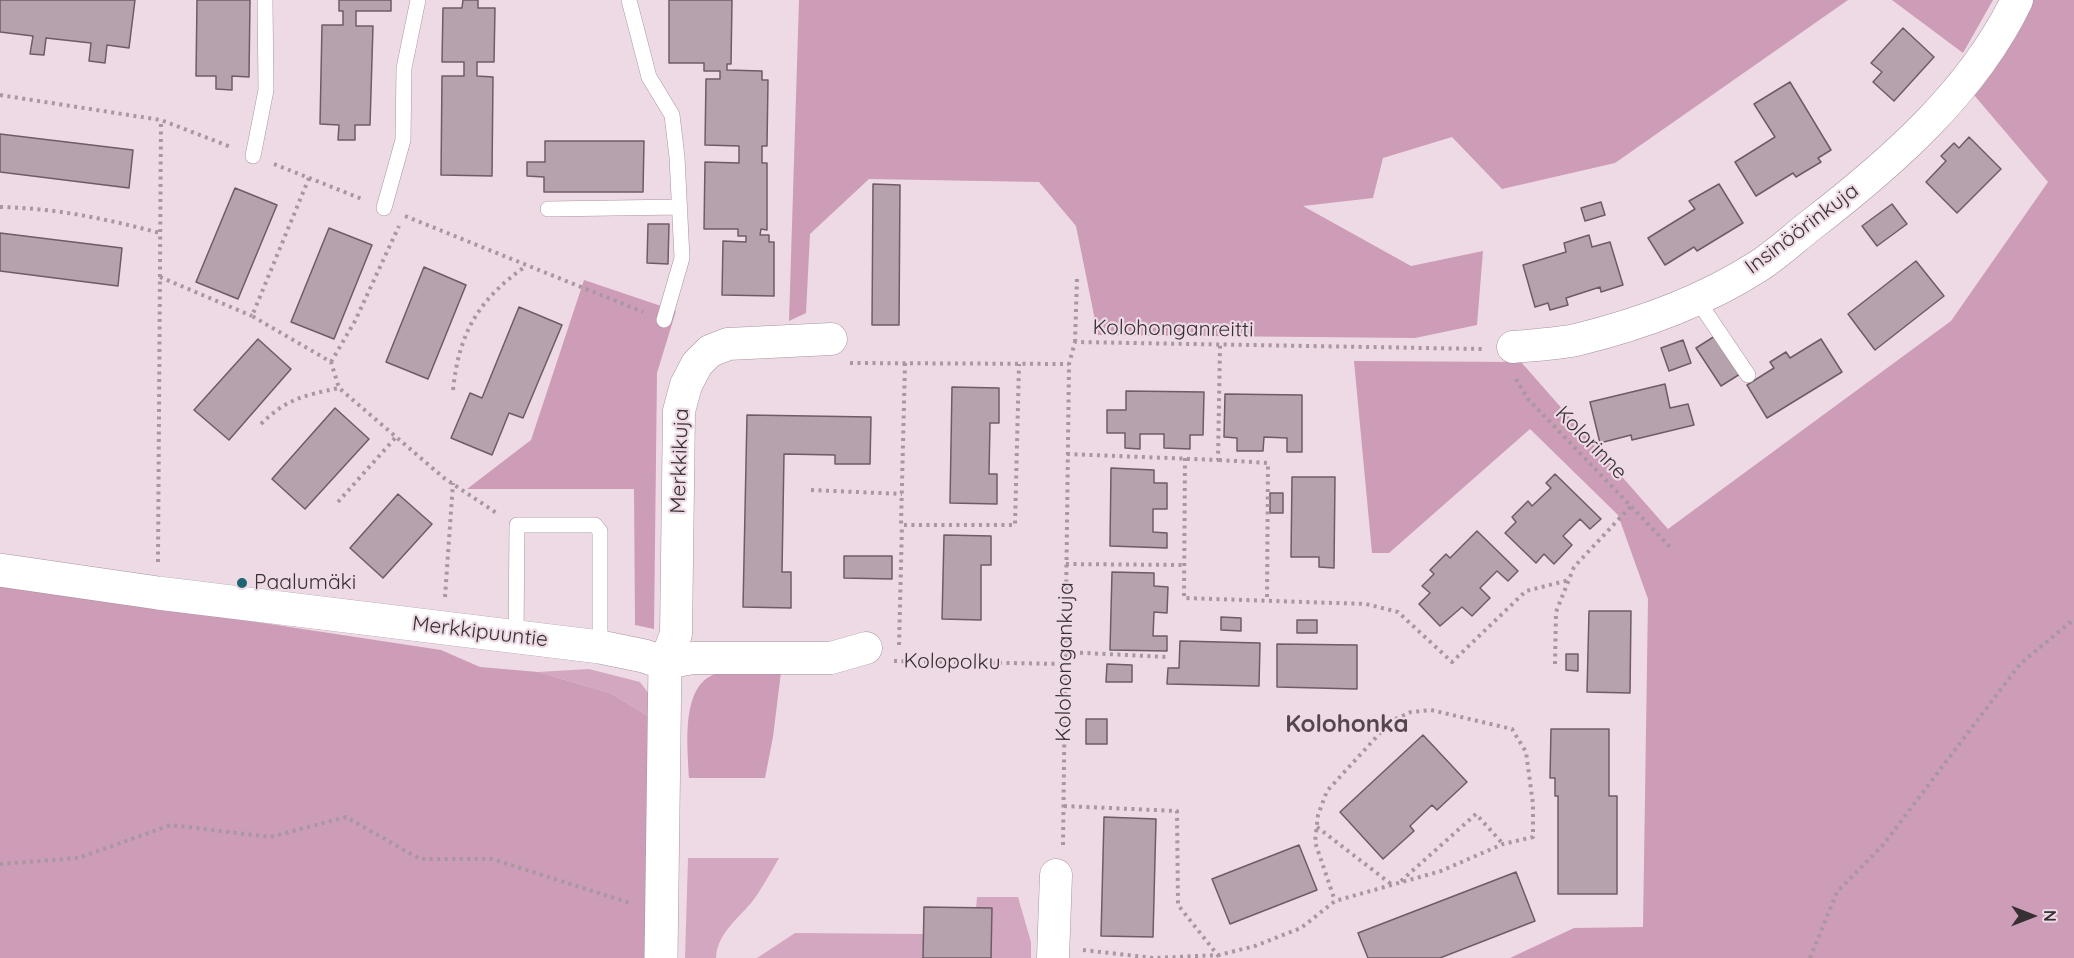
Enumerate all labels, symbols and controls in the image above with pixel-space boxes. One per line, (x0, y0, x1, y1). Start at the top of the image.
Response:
street label: Insinöörinkuja (1740, 178, 1864, 280)
street label: Kolohonganreitti (1092, 315, 1254, 343)
street label: Kolorinne (1550, 401, 1632, 485)
street label: Merkkikuja (666, 408, 694, 514)
place label: Paalumäki (254, 570, 356, 596)
marker: Paalumäki (235, 576, 249, 590)
street label: Kolohongankuja (1051, 582, 1079, 742)
street label: Merkkipuuntie (411, 611, 549, 653)
street label: Kolopolku (903, 649, 1001, 675)
district label: Kolohonka (1285, 711, 1409, 739)
north arrow (2002, 886, 2062, 946)
text: N (2040, 910, 2060, 922)

